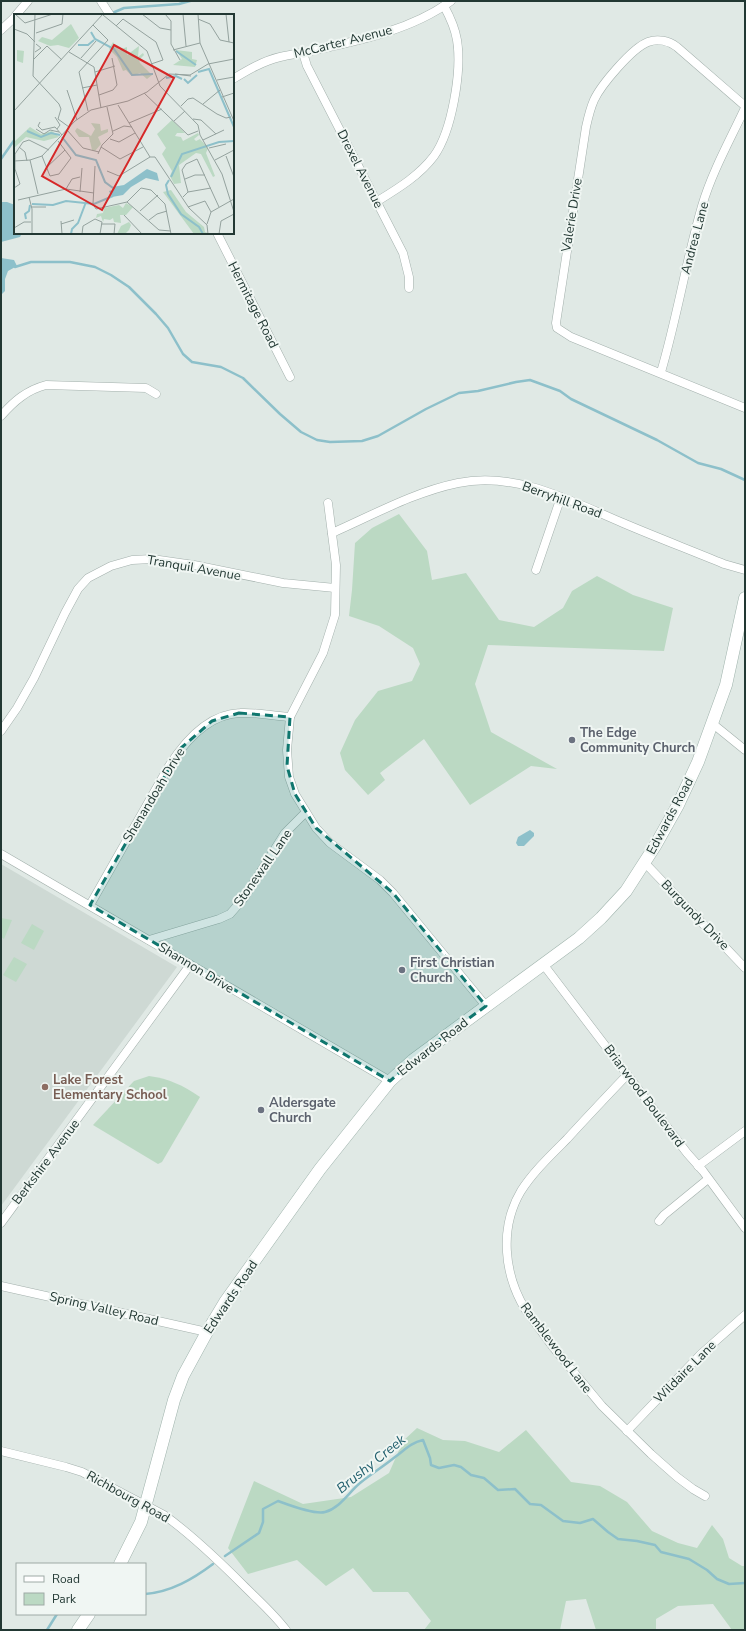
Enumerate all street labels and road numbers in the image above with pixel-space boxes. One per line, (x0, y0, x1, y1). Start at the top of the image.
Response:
street label: McCarter Avenue (292, 21, 394, 63)
street label: Drexel Avenue (332, 127, 388, 212)
street label: Valerie Drive (557, 177, 587, 254)
street label: Andrea Lane (677, 200, 713, 276)
street label: Hermitage Road (223, 259, 283, 351)
street label: Berryhill Road (520, 477, 604, 523)
street label: Tranquil Avenue (146, 551, 242, 585)
street label: Shenandoah Drive (119, 744, 189, 846)
street label: Edwards Road (642, 774, 698, 858)
street label: Stonewall Lane (230, 826, 296, 910)
street label: Burgundy Drive (657, 876, 733, 954)
street label: Shannon Drive (155, 938, 237, 998)
street label: Edwards Road (394, 1014, 472, 1080)
street label: Briarwood Boulevard (599, 1041, 689, 1151)
street label: Berkshire Avenue (8, 1116, 84, 1208)
street label: Edwards Road (200, 1257, 262, 1337)
street label: Spring Valley Road (48, 1288, 160, 1330)
street label: Ramblewood Lane (516, 1299, 596, 1397)
street label: Wildaire Lane (650, 1337, 720, 1407)
street label: Richbourg Road (83, 1467, 173, 1527)

